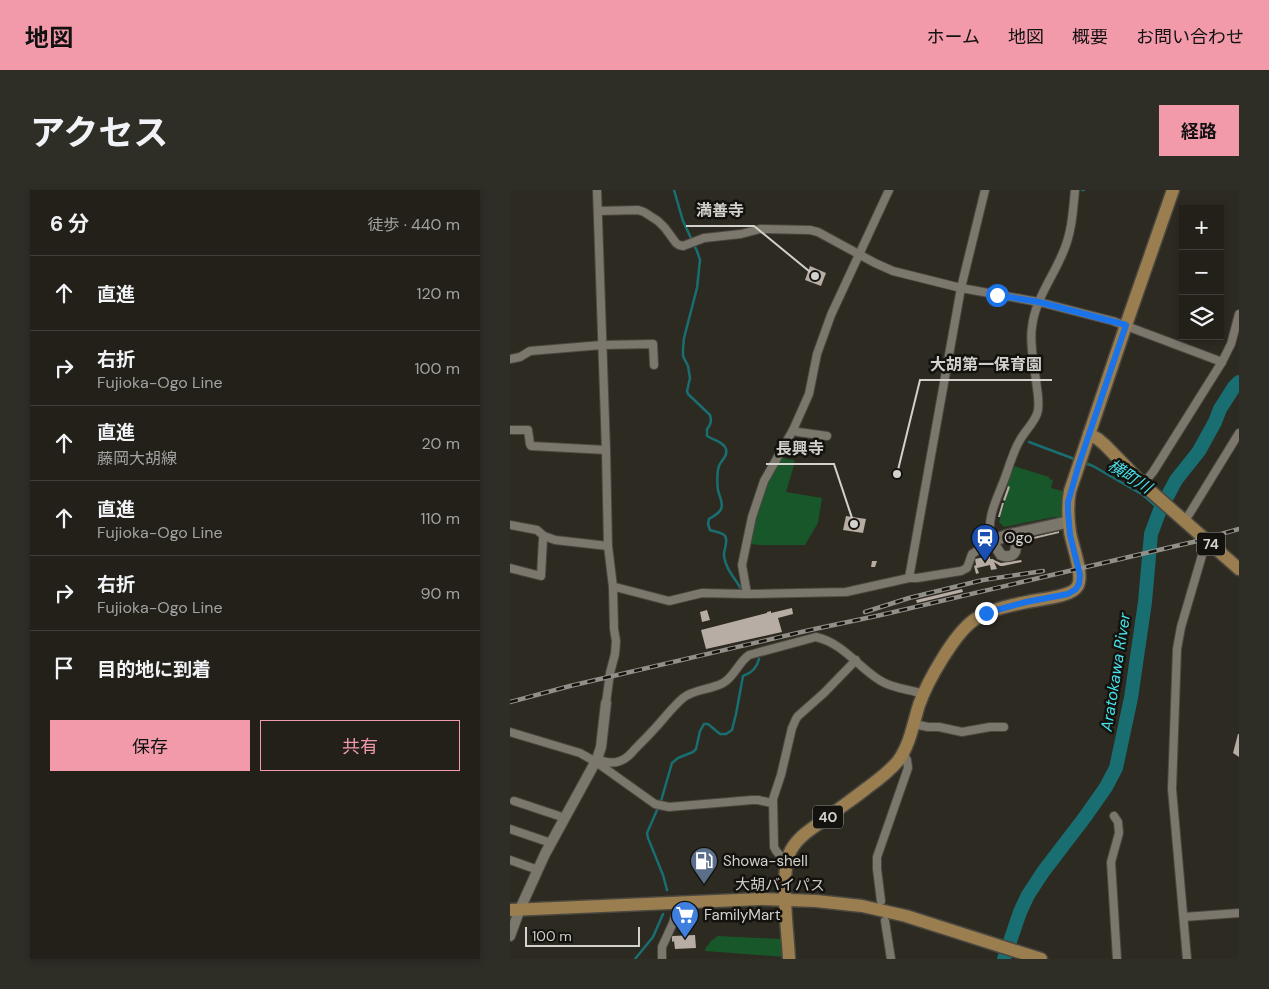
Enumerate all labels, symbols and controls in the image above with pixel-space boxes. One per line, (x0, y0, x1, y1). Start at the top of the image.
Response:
text: 地図 (25, 22, 73, 53)
text: ホーム (927, 25, 980, 49)
text: 地図 (1008, 25, 1044, 49)
text: 概要 (1072, 25, 1108, 49)
text: お問い合わせ (1136, 25, 1244, 49)
button: 経路 (1159, 105, 1239, 156)
text: アクセス (30, 110, 168, 156)
callout: 満善寺 (686, 195, 754, 226)
text: 満善寺 (696, 200, 744, 221)
map controls (1179, 205, 1224, 340)
button: + (1179, 205, 1224, 250)
text: 6 分 (50, 210, 89, 238)
text: 徒歩 · 440 m (367, 214, 460, 235)
button: − (1179, 250, 1224, 295)
icon: ahead (50, 279, 78, 307)
text: 直進 (97, 282, 135, 307)
text: 120 m (416, 283, 460, 304)
route start (986, 284, 1009, 307)
button: layers (1179, 295, 1224, 340)
text: 右折 (97, 347, 135, 372)
callout: 大胡第一保育園 (920, 349, 1052, 380)
icon: right (50, 354, 78, 382)
text: 大胡第一保育園 (930, 354, 1042, 375)
text: 100 m (415, 358, 460, 379)
text: Fujioka-Ogo Line (97, 372, 223, 393)
text: 直進 (97, 420, 135, 445)
icon: ahead (50, 429, 78, 457)
text: 20 m (421, 433, 460, 454)
callout: 長興寺 (766, 433, 834, 464)
text: 長興寺 (776, 438, 824, 459)
text: 藤岡大胡線 (97, 448, 177, 469)
water label: 横町川 (1104, 455, 1157, 499)
text: 直進 (97, 497, 135, 522)
icon: ahead (50, 504, 78, 532)
text: 110 m (421, 508, 460, 529)
text: Fujioka-Ogo Line (97, 522, 223, 543)
station icon: Ogo (970, 523, 1000, 562)
place label: Ogo (1004, 528, 1033, 548)
road number: 74 (1197, 532, 1225, 556)
text: 右折 (97, 572, 135, 597)
icon: right (50, 579, 78, 607)
text: 90 m (420, 583, 460, 604)
text: Fujioka-Ogo Line (97, 597, 223, 618)
route end (975, 602, 998, 625)
water label: Aratokawa River (1096, 610, 1135, 734)
icon: arrive (50, 654, 78, 682)
text: 目的地に到着 (97, 657, 211, 682)
button: 保存 (50, 720, 250, 771)
button: 共有 (260, 720, 460, 771)
road number: 40 (813, 806, 843, 828)
fuel station icon: Showa-shell (689, 846, 719, 885)
place label: Showa-shell (723, 851, 808, 871)
street label: 大胡バイパス (735, 874, 825, 896)
supermarket icon: FamilyMart (670, 900, 700, 939)
place label: FamilyMart (704, 905, 781, 925)
scale bar (525, 924, 640, 947)
text: 100 m (532, 927, 572, 945)

